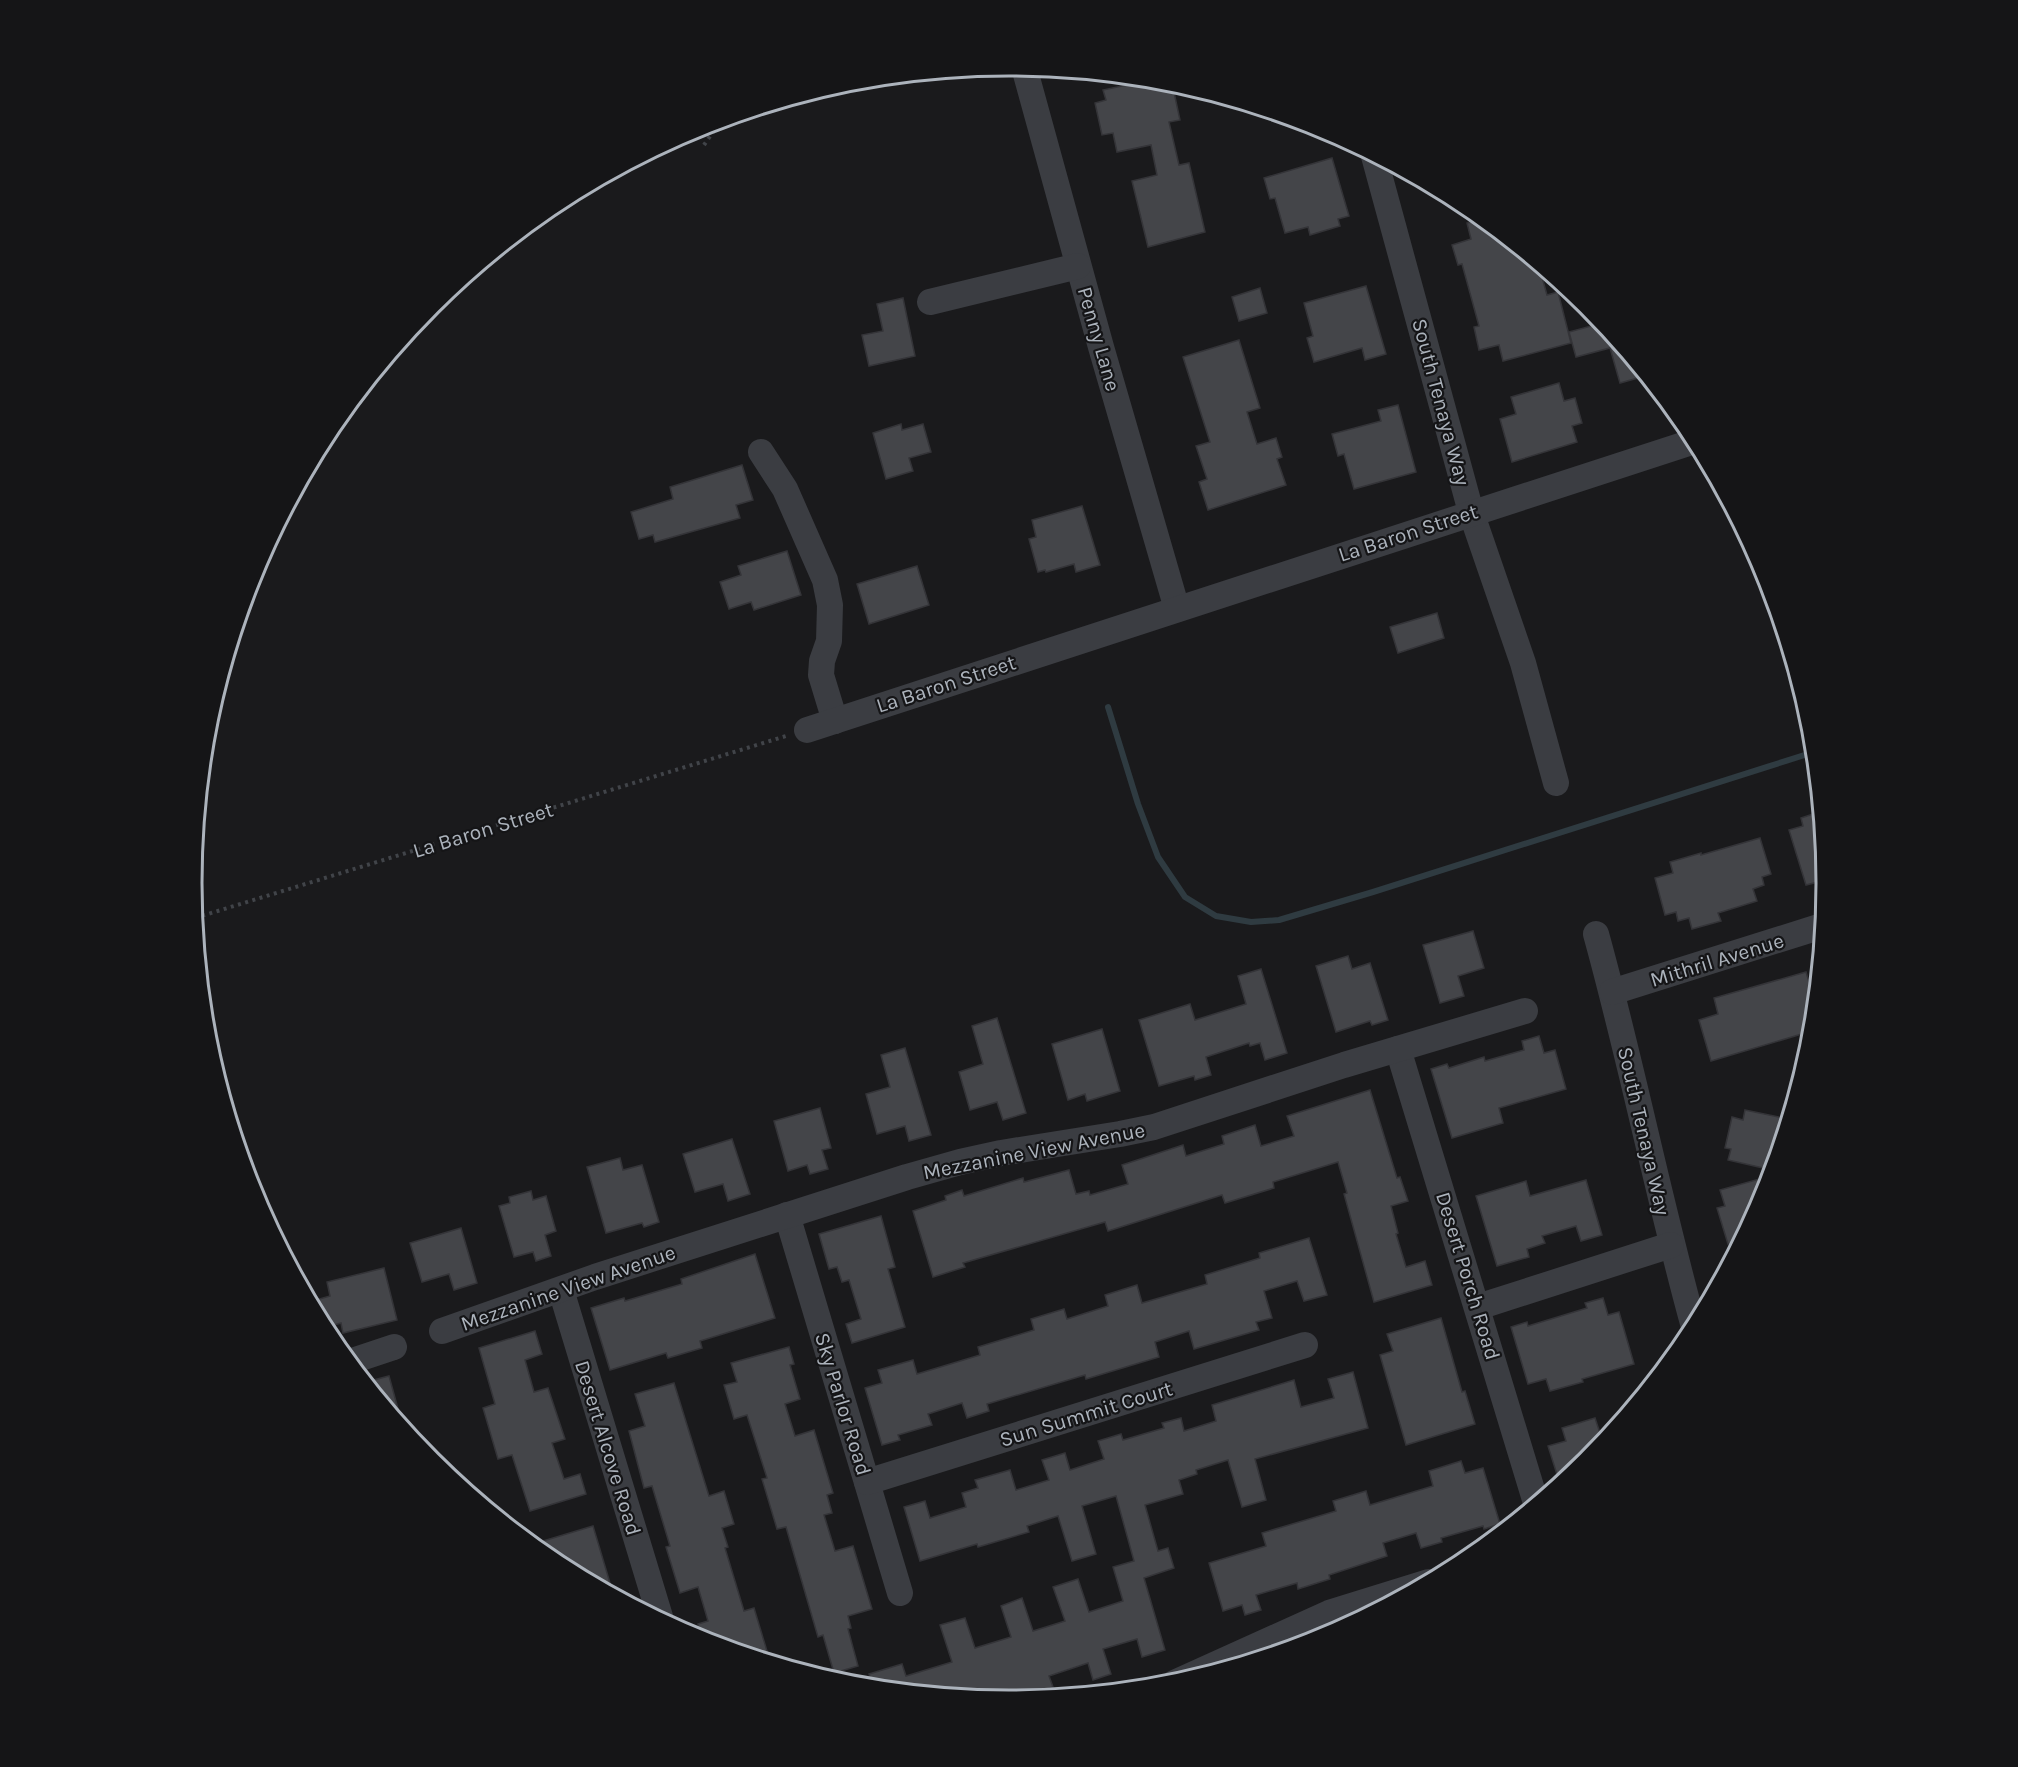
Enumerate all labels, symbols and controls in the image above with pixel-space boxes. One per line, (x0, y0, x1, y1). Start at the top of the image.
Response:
street label: Penny Lane (1073, 284, 1125, 394)
street label: South Tenaya Way (1407, 316, 1475, 488)
street label: La Baron Street (1335, 499, 1481, 567)
street label: La Baron Street (873, 650, 1019, 718)
street label: La Baron Street (410, 797, 556, 863)
street label: Mithril Avenue (1647, 928, 1787, 992)
street label: South Tenaya Way (1613, 1044, 1675, 1218)
street label: Mezzanine View Avenue (921, 1118, 1147, 1184)
street label: Desert Porch Road (1431, 1189, 1505, 1363)
street label: Mezzanine View Avenue (457, 1240, 679, 1336)
street label: Sky Parlor Road (810, 1330, 876, 1478)
street label: Desert Alcove Road (570, 1358, 646, 1538)
street label: Sun Summit Court (997, 1376, 1175, 1452)

